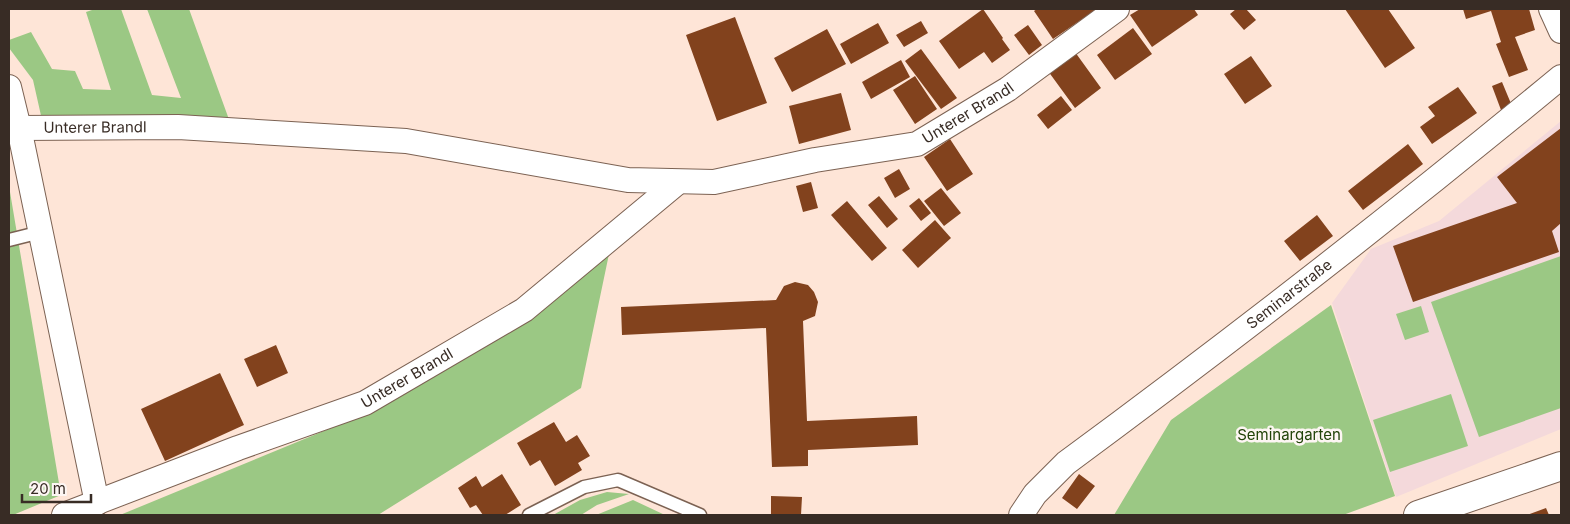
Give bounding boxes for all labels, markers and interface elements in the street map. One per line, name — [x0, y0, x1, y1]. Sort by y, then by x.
street label: Unterer Brandl — [919, 78, 1017, 148]
street label: Unterer Brandl — [43, 117, 147, 137]
street label: Seminarstraße — [1242, 255, 1336, 333]
street label: Unterer Brandl — [358, 344, 456, 412]
park label: Seminargarten — [1237, 425, 1341, 444]
scale bar — [22, 472, 91, 504]
text: 20 m — [30, 479, 66, 498]

